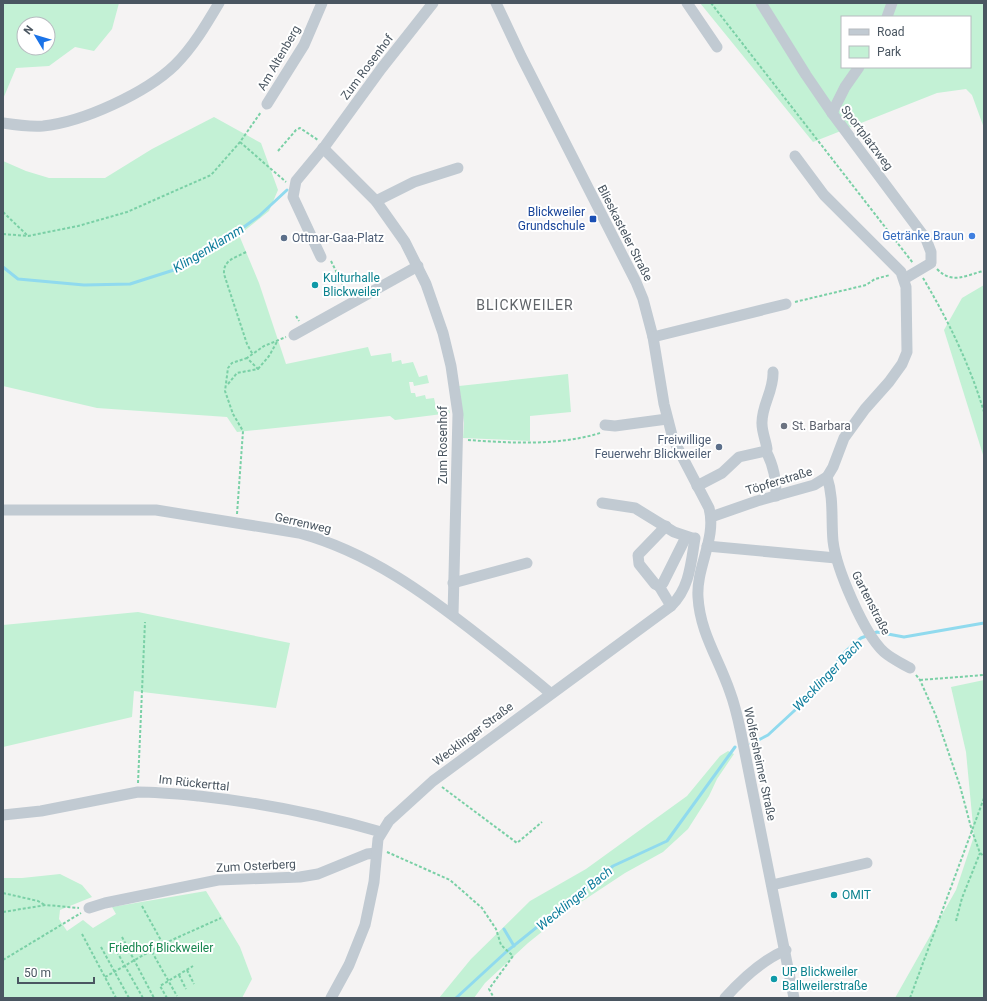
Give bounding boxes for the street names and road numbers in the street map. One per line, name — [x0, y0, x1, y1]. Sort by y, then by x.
street label: Am Altenberg — [255, 23, 303, 93]
street label: Zum Rosenhof — [338, 31, 397, 102]
street label: Sportplatzweg — [838, 103, 896, 173]
street label: Blieskasteler Straße — [595, 183, 655, 283]
street label: Zum Rosenhof — [436, 405, 450, 484]
street label: Töpferstraße — [744, 464, 814, 498]
street label: Gerrenweg — [273, 510, 333, 536]
street label: Gartenstraße — [849, 569, 893, 637]
street label: Wecklinger Straße — [430, 699, 516, 769]
street label: Wolfersheimer Straße — [741, 706, 779, 822]
street label: Im Rückerttal — [158, 772, 230, 794]
street label: Zum Osterberg — [216, 857, 296, 875]

